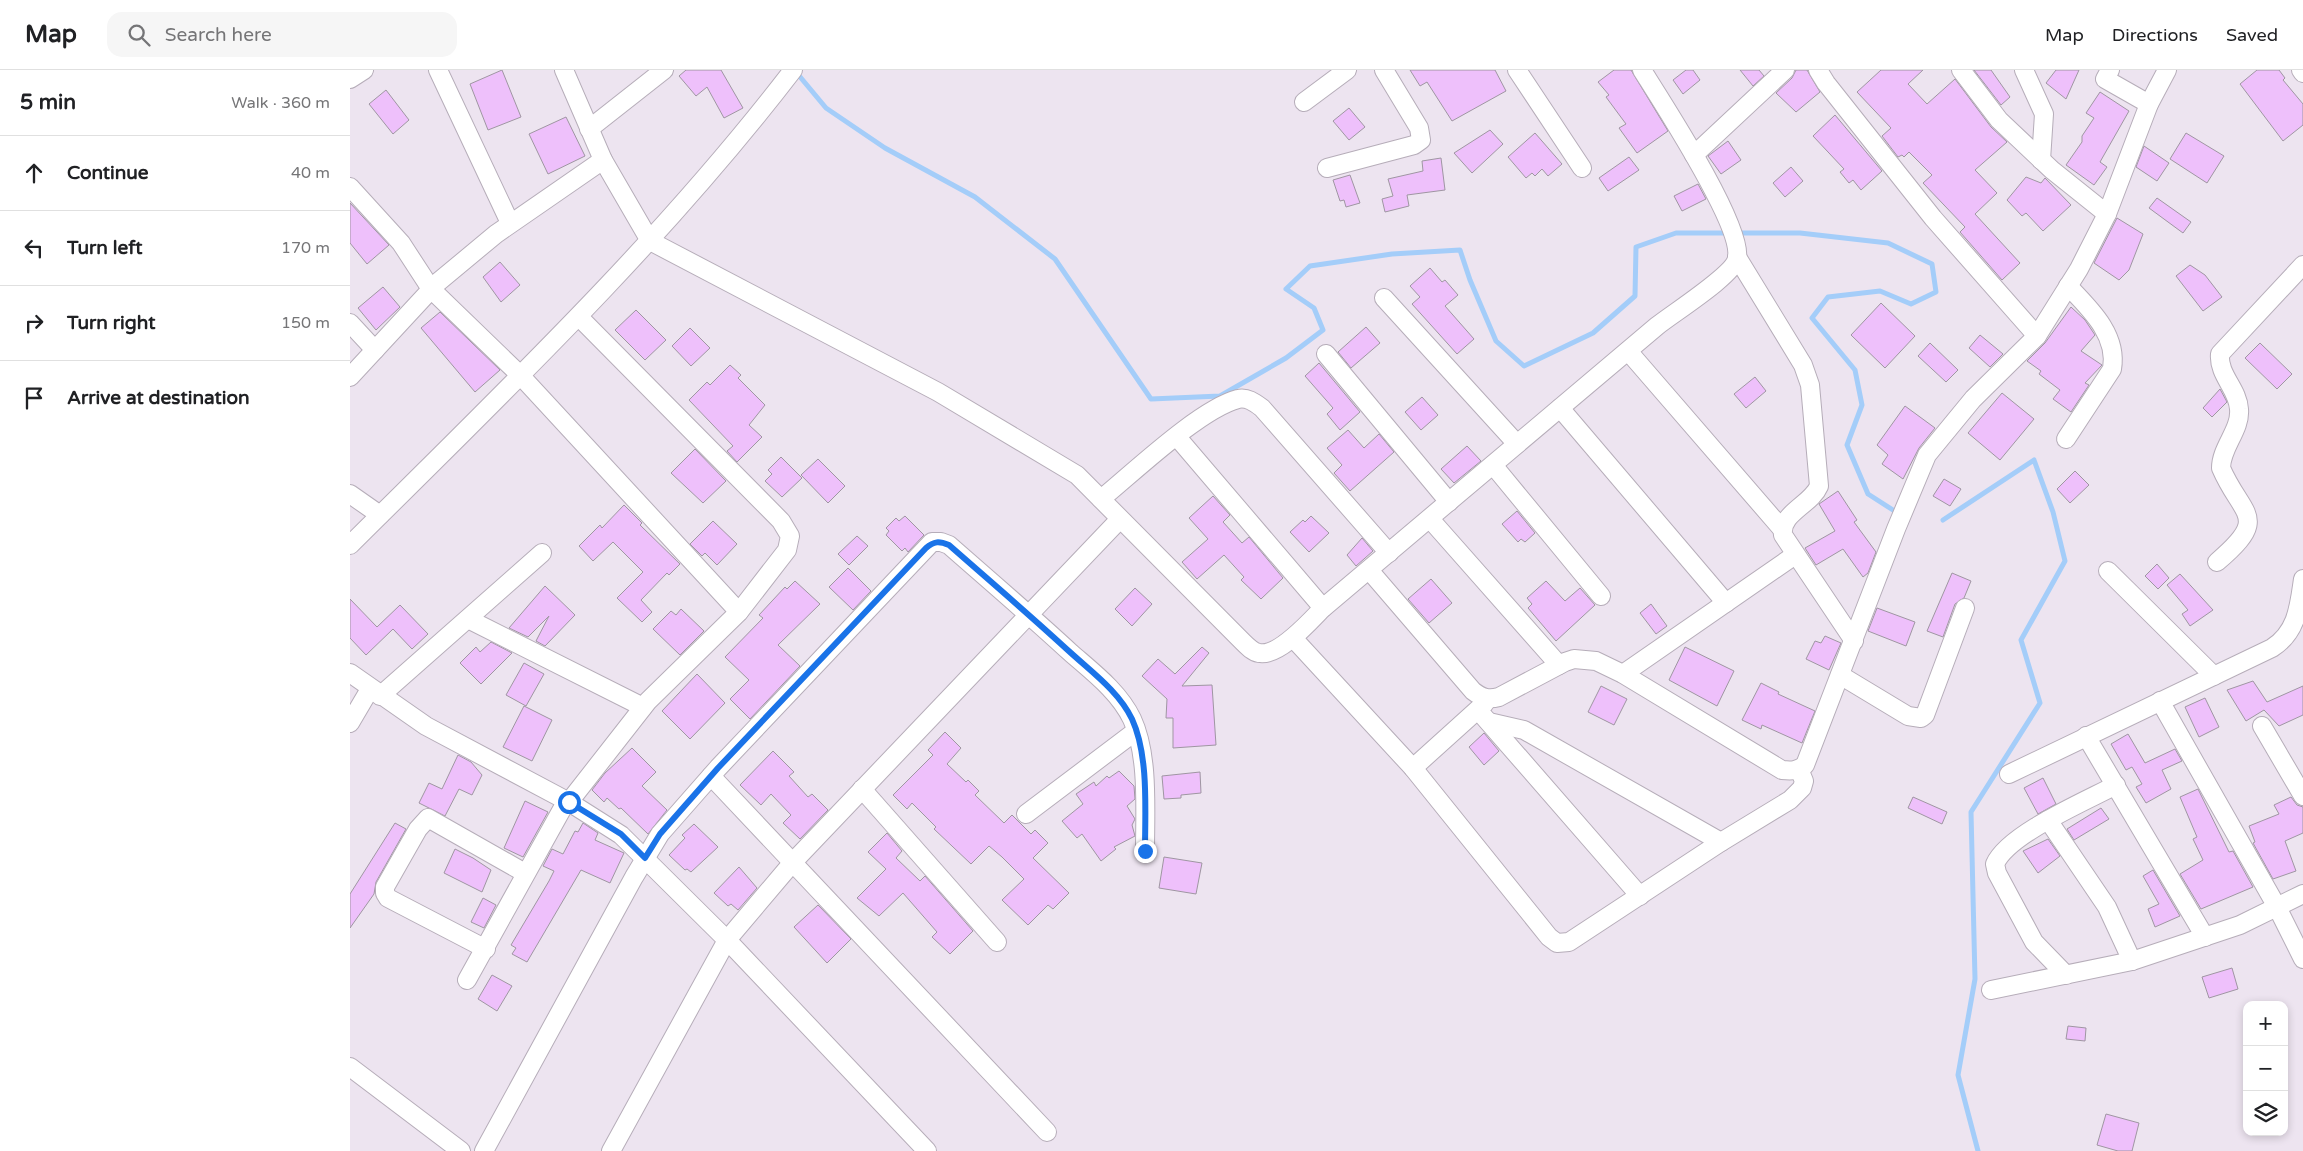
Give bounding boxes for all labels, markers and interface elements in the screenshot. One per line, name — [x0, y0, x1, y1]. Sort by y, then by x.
search box — [107, 12, 457, 57]
text: Map — [25, 20, 77, 49]
icon: search — [125, 21, 153, 49]
text: Search here — [165, 24, 272, 46]
text: Map — [2045, 24, 2084, 46]
text: Directions — [2112, 24, 2198, 46]
text: Saved — [2226, 24, 2278, 46]
text: 5 min — [20, 90, 76, 115]
text: Walk · 360 m — [231, 93, 330, 113]
icon: ahead — [20, 159, 48, 187]
text: Continue — [67, 162, 149, 184]
text: 40 m — [291, 163, 330, 183]
icon: left — [20, 234, 48, 262]
text: Turn left — [67, 237, 143, 259]
text: 170 m — [281, 238, 330, 258]
icon: right — [20, 309, 48, 337]
text: Turn right — [67, 312, 155, 334]
text: 150 m — [281, 313, 330, 333]
icon: arrive — [20, 384, 48, 412]
text: Arrive at destination — [67, 387, 250, 409]
route start — [558, 791, 581, 814]
route end — [1134, 840, 1157, 863]
map controls — [2243, 1001, 2288, 1136]
button: + — [2243, 1001, 2288, 1046]
button: − — [2243, 1046, 2288, 1091]
button: layers — [2243, 1091, 2288, 1136]

